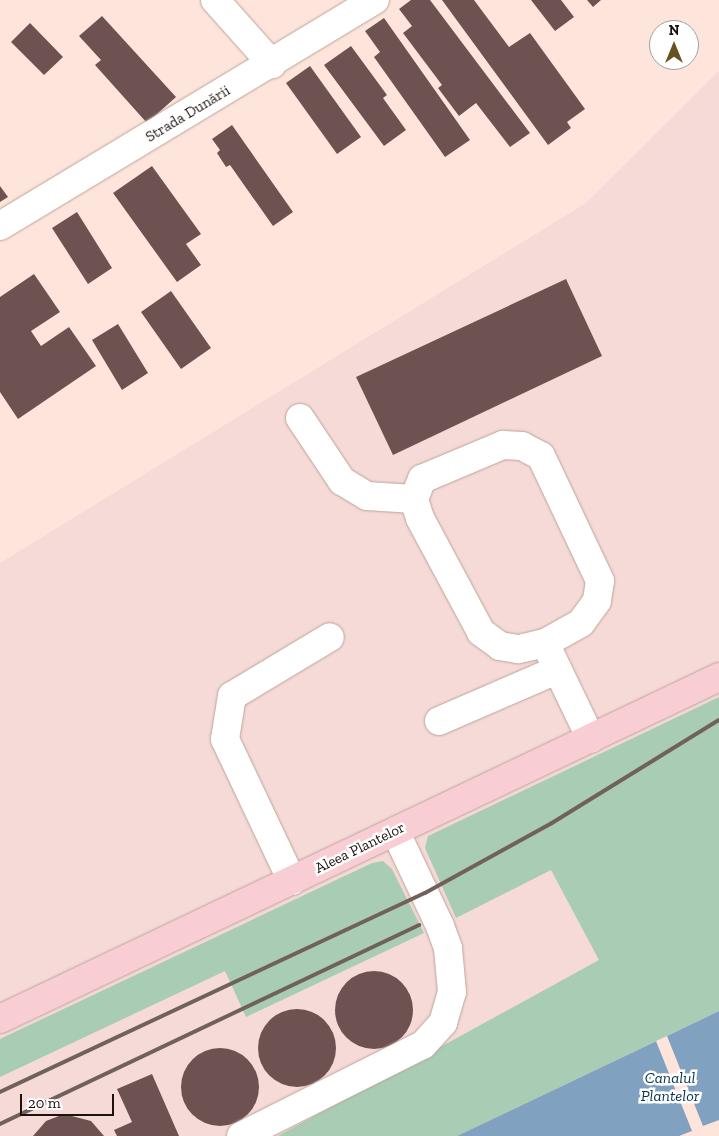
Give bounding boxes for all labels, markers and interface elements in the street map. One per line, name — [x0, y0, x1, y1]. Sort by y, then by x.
north arrow — [649, 20, 699, 70]
text: N — [669, 22, 679, 39]
street label: Strada Dunării — [142, 82, 234, 146]
street label: Aleea Plantelor — [312, 819, 408, 877]
water label: Canalul Plantelor — [641, 1068, 699, 1106]
scale bar — [22, 1084, 116, 1116]
text: 20 m — [28, 1094, 61, 1112]

